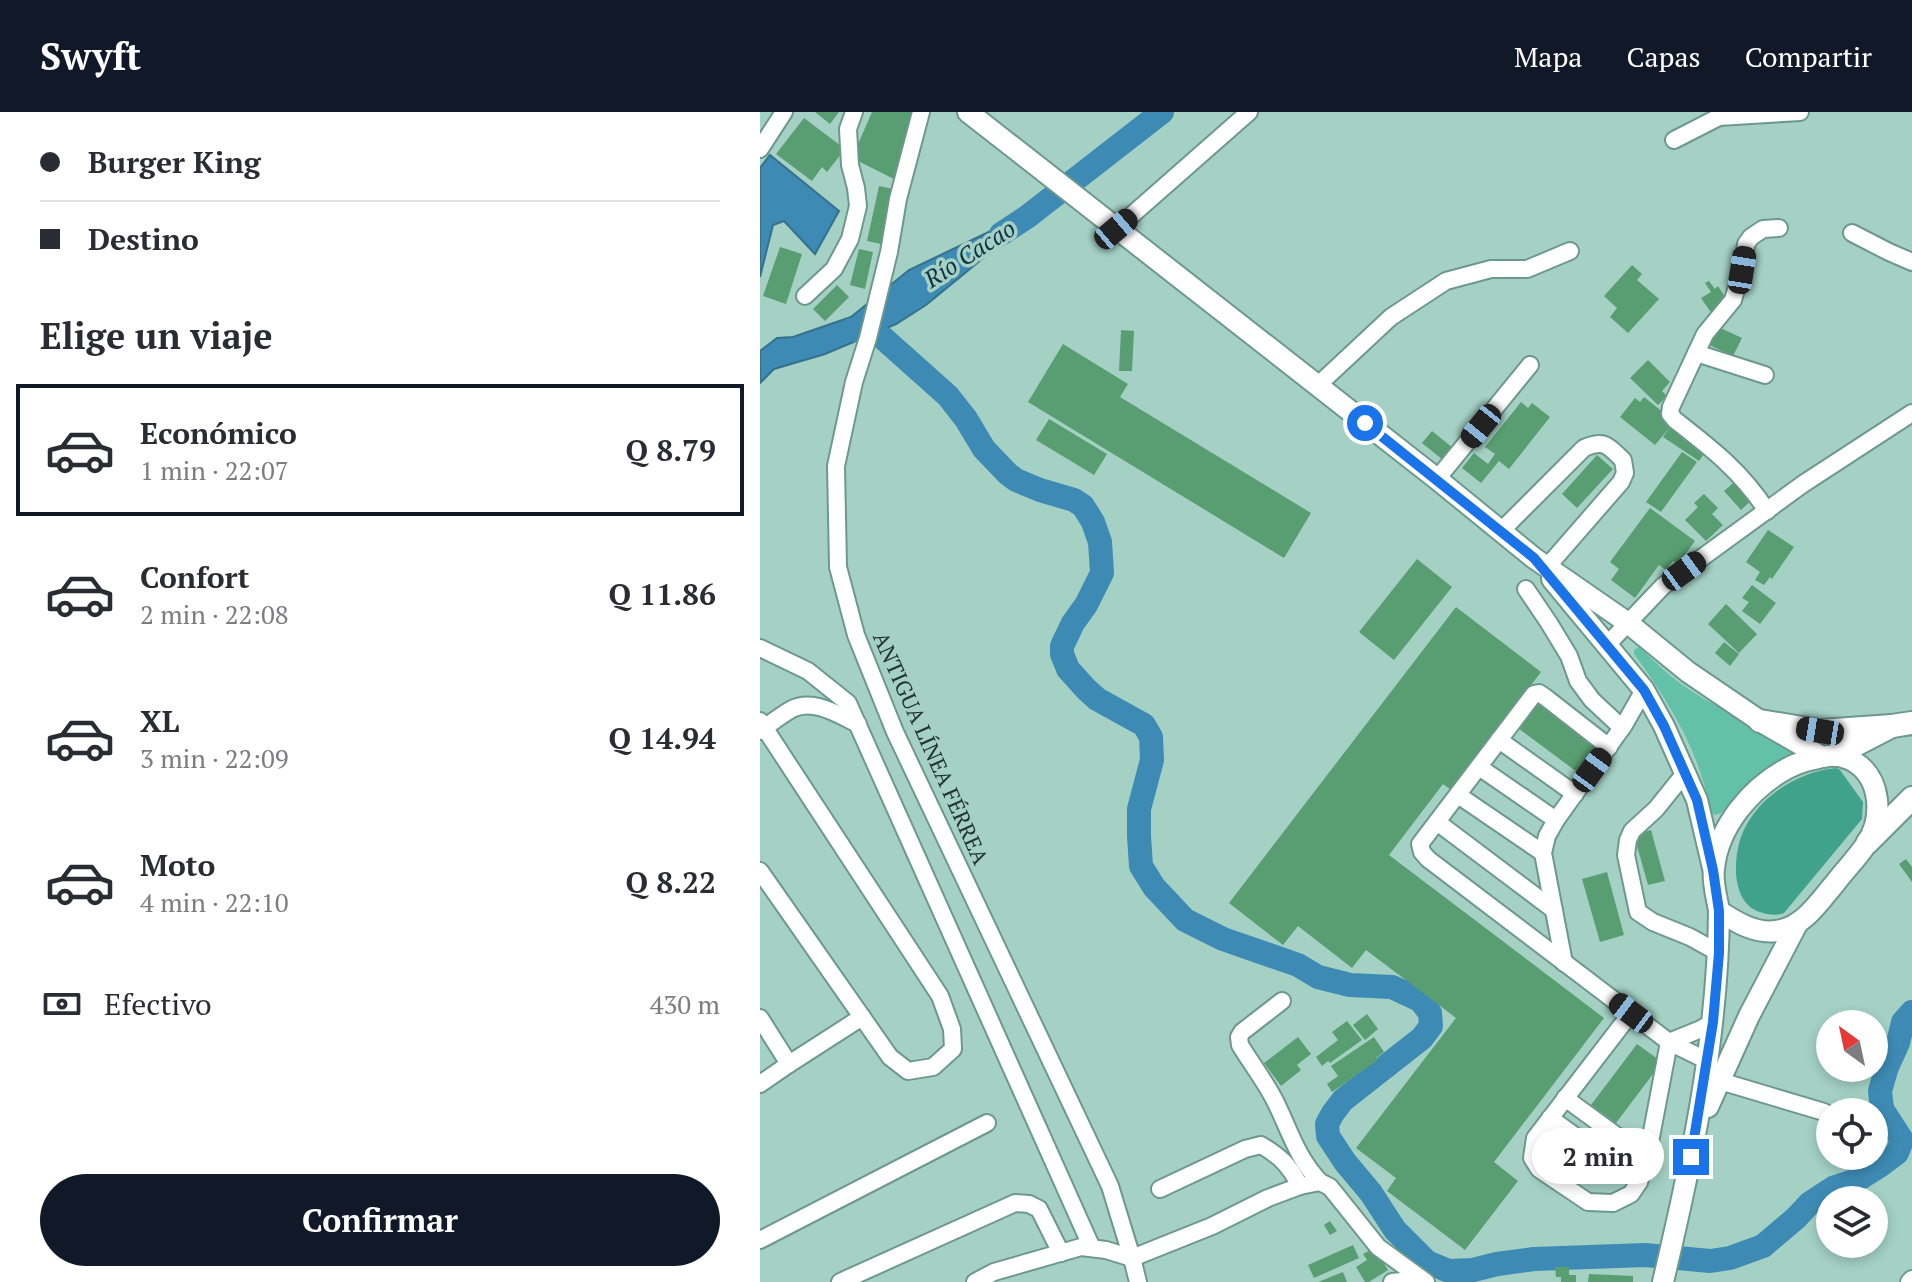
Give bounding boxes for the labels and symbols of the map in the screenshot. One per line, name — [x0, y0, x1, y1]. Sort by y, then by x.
car — [1090, 204, 1142, 254]
water label: Río Cacao — [917, 212, 1021, 295]
car — [1726, 244, 1758, 296]
car — [1457, 400, 1505, 452]
route start — [1347, 405, 1383, 441]
car — [1658, 547, 1710, 595]
street label: ANTIGUA LÍNEA FÉRREA — [867, 627, 996, 870]
car — [1794, 715, 1846, 747]
car — [1568, 744, 1616, 796]
car — [1605, 989, 1657, 1037]
north arrow — [1816, 1010, 1888, 1082]
callout: 2 min — [1531, 1129, 1663, 1185]
route end — [1673, 1139, 1709, 1175]

